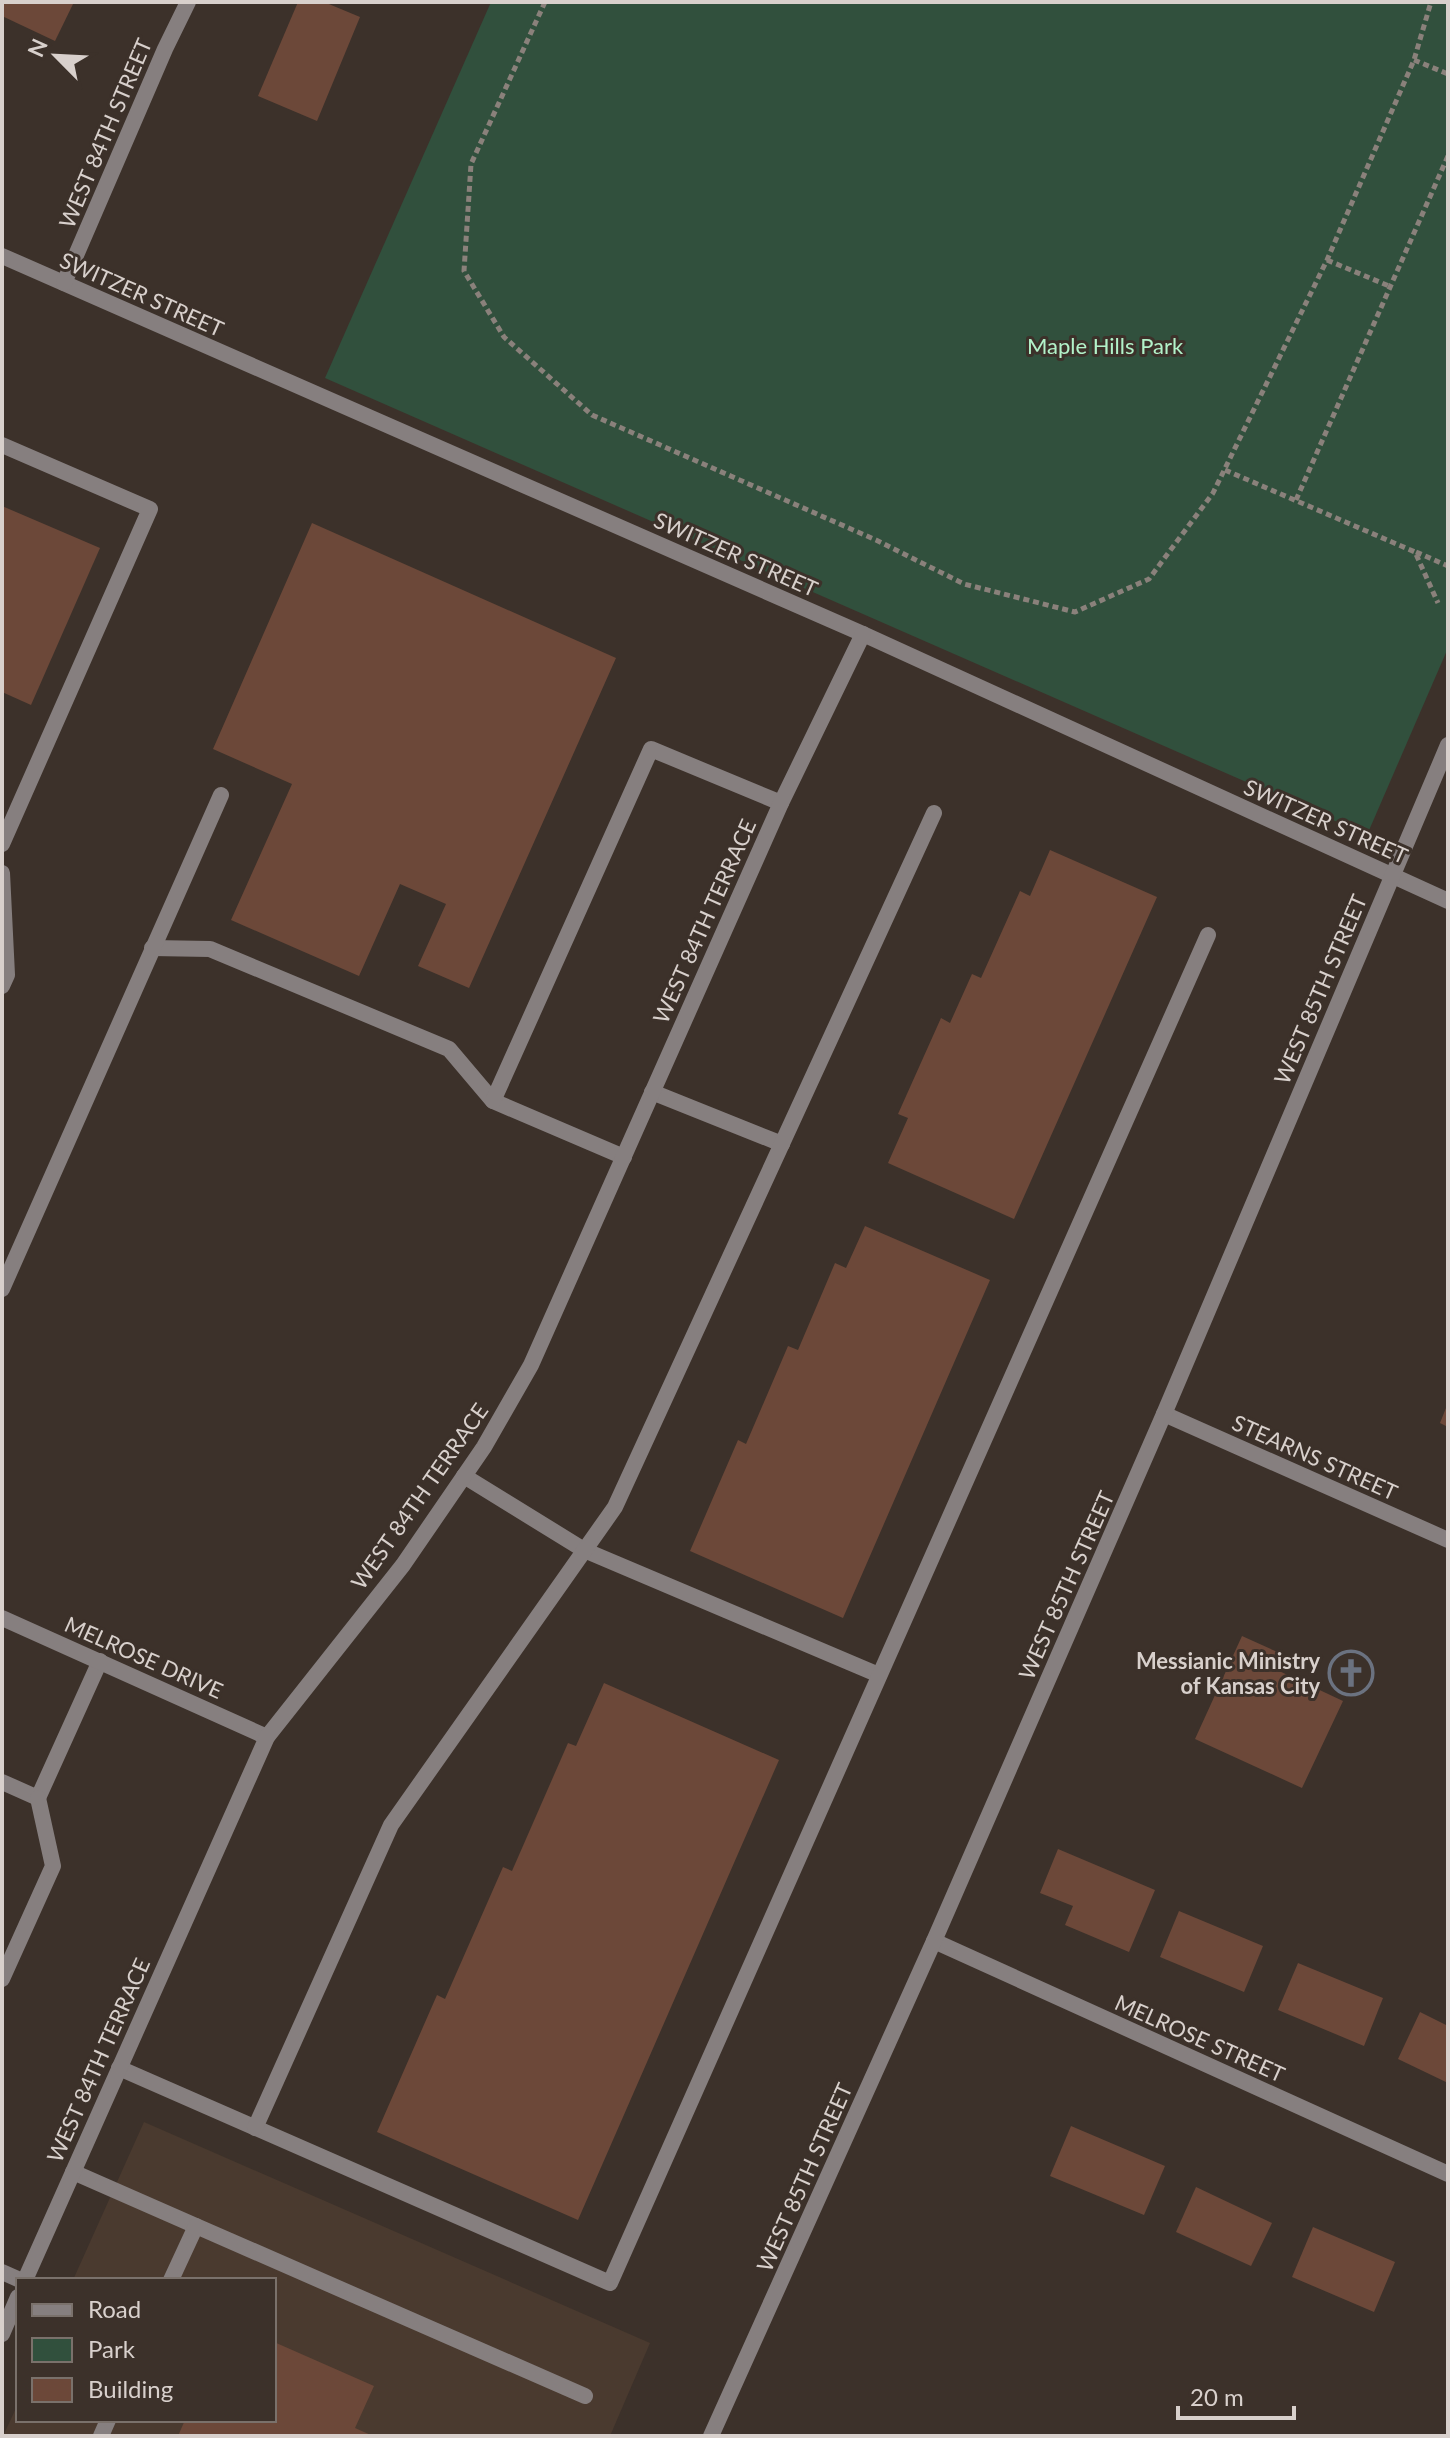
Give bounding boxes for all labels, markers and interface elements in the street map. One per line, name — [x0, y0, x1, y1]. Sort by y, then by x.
north arrow — [16, 16, 96, 96]
text: N — [21, 34, 53, 61]
street label: WEST 84TH STREET — [53, 34, 157, 232]
street label: SWITZER STREET — [56, 246, 228, 342]
park label: Maple Hills Park — [1027, 332, 1184, 359]
street label: SWITZER STREET — [650, 506, 822, 602]
street label: SWITZER STREET — [1240, 773, 1412, 869]
street label: WEST 84TH TERRACE — [647, 815, 761, 1027]
street label: WEST 85TH STREET — [1268, 890, 1372, 1088]
street label: WEST 84TH TERRACE — [345, 1398, 493, 1594]
street label: STEARNS STREET — [1228, 1409, 1402, 1505]
street label: WEST 85TH STREET — [1012, 1487, 1120, 1683]
street label: MELROSE DRIVE — [61, 1610, 227, 1704]
place label: Messianic Ministry of Kansas City — [1136, 1647, 1320, 1699]
church icon: Messianic Ministry of Kansas City — [1327, 1649, 1375, 1697]
street label: WEST 84TH TERRACE — [41, 1954, 155, 2166]
street label: MELROSE STREET — [1111, 1988, 1289, 2088]
street label: WEST 85TH STREET — [750, 2079, 858, 2275]
legend — [16, 2278, 276, 2422]
text: Road — [88, 2294, 141, 2323]
text: Park — [88, 2334, 136, 2363]
scale bar — [1178, 2370, 1294, 2420]
text: Building — [88, 2374, 173, 2403]
text: 20 m — [1190, 2382, 1244, 2411]

